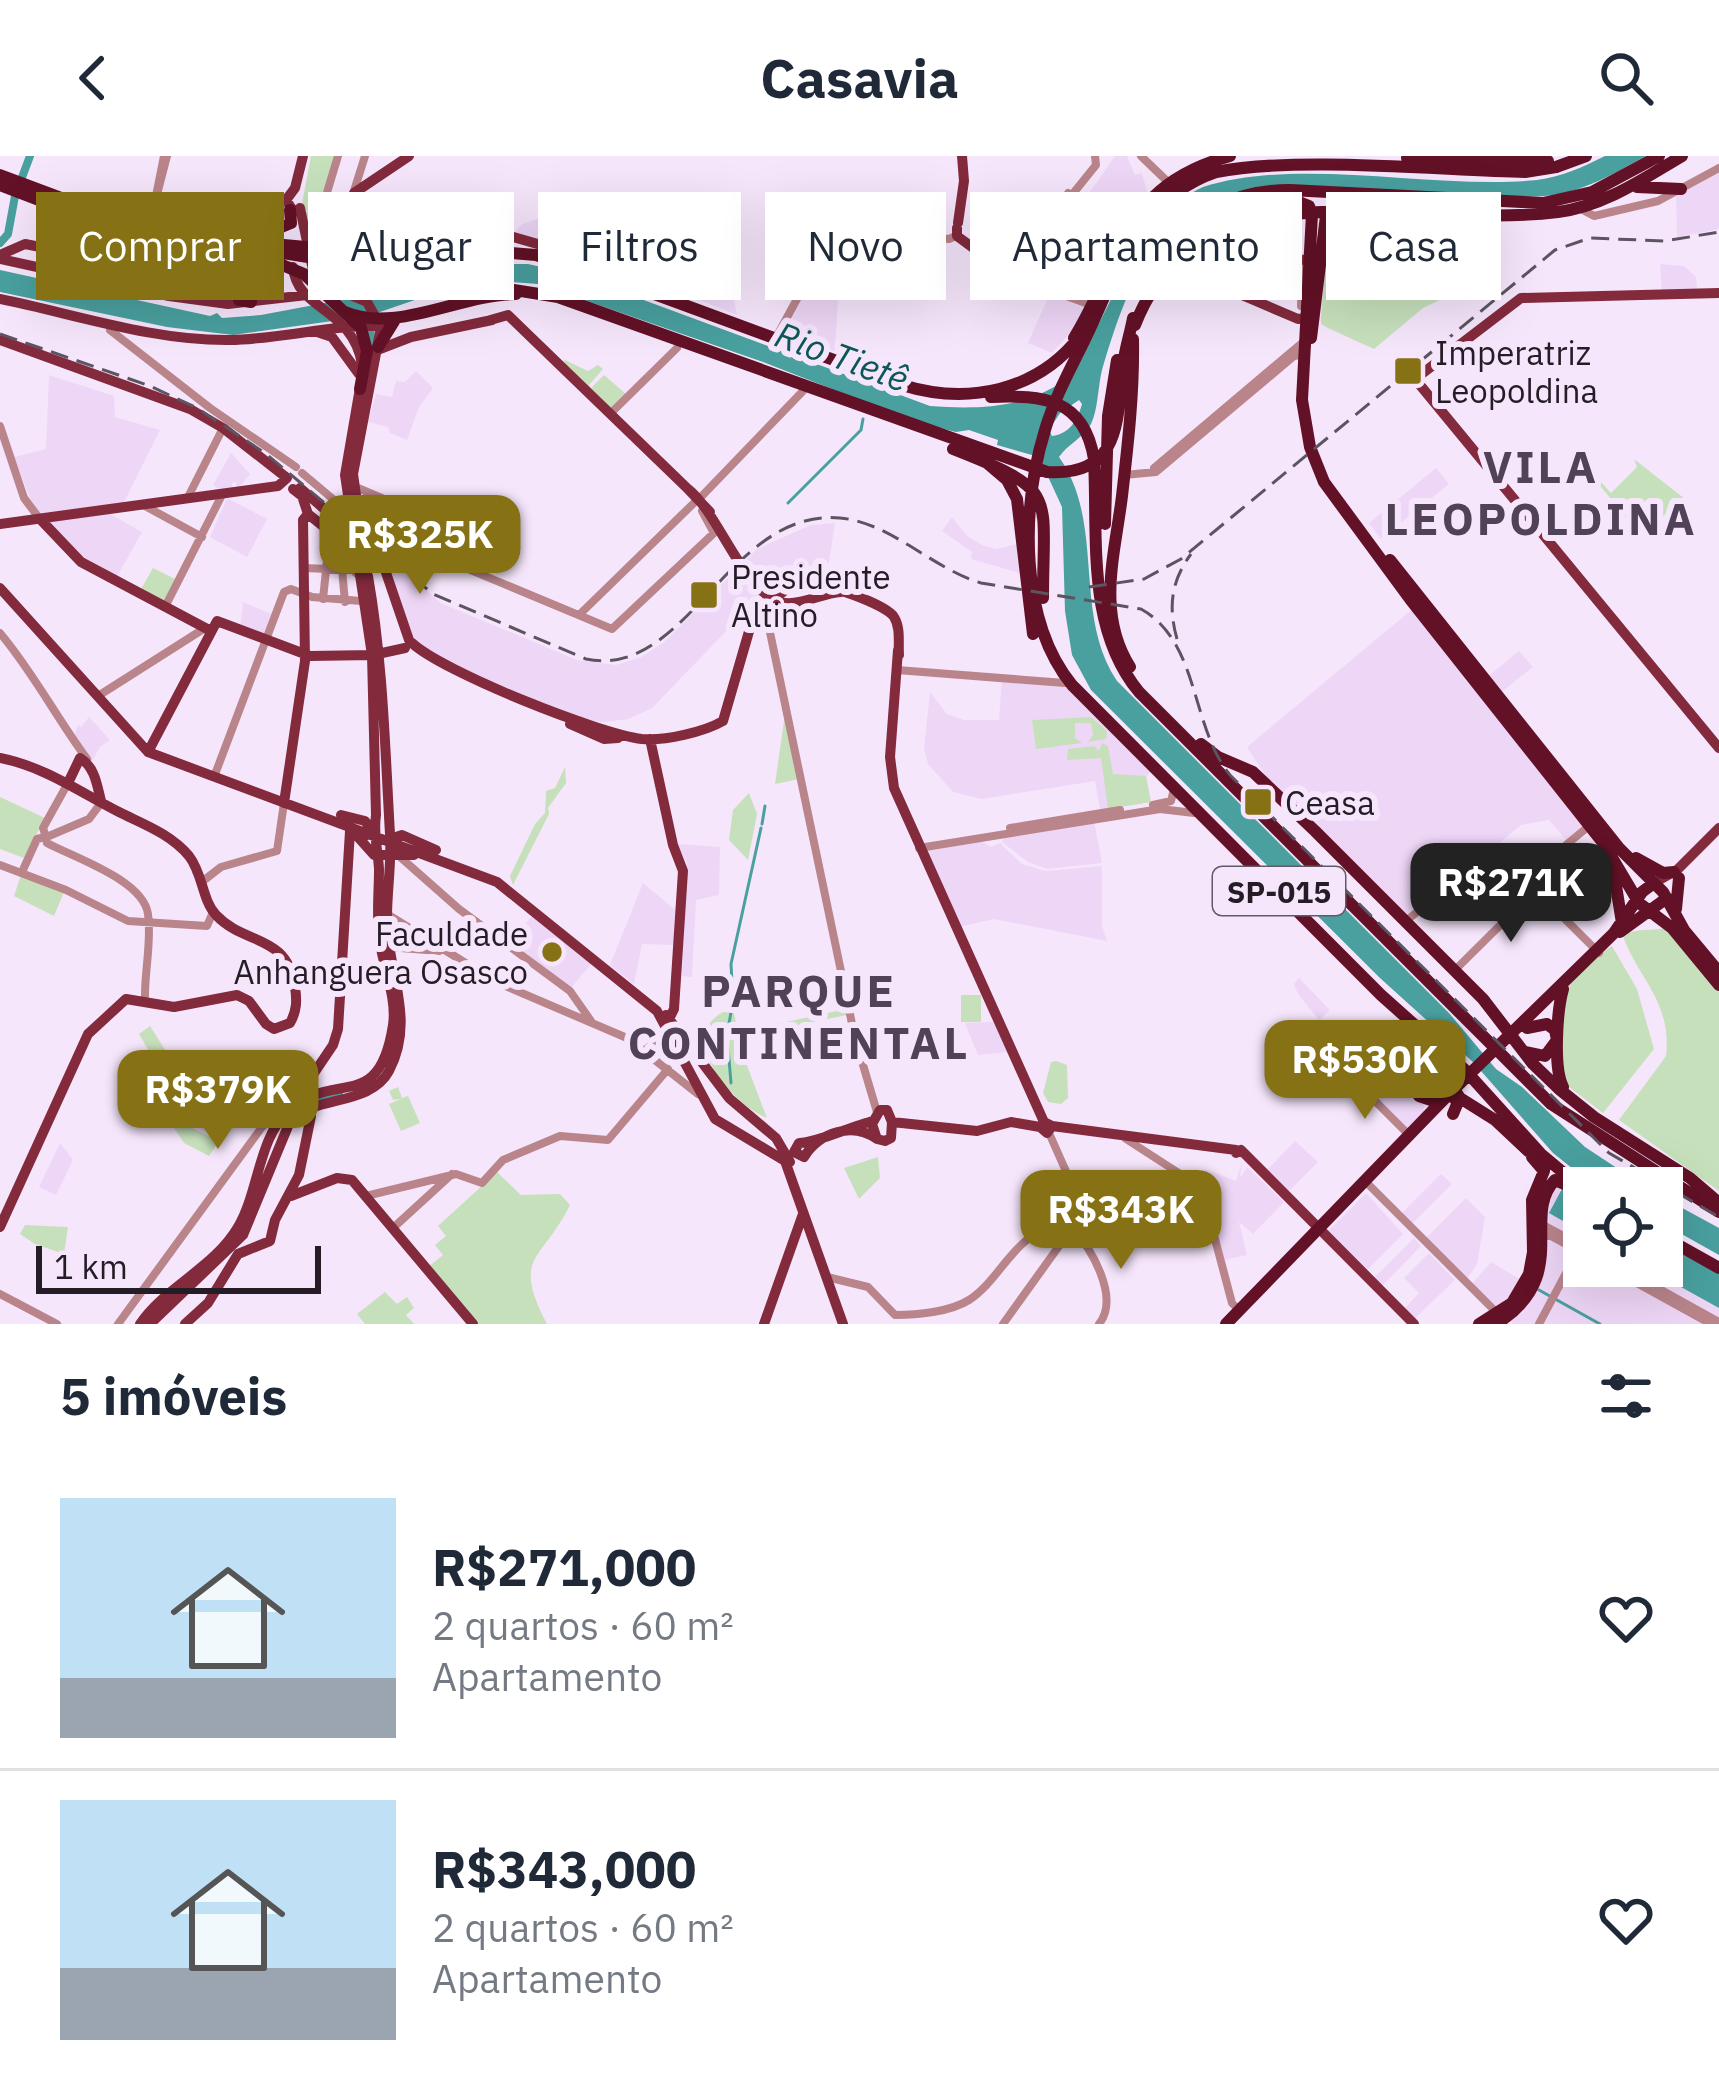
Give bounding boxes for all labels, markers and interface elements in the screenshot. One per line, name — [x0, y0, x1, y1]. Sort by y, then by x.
text: Casavia — [760, 43, 959, 113]
icon: back — [60, 45, 126, 111]
icon: search — [1593, 45, 1659, 111]
chip: Comprar — [36, 192, 284, 300]
chip: Alugar — [308, 192, 514, 300]
chip: Filtros — [538, 192, 741, 300]
chip: Novo — [765, 192, 946, 300]
chip: Apartamento — [970, 192, 1302, 300]
chip: Casa — [1326, 192, 1501, 300]
water label: Rio Tietê — [769, 310, 915, 402]
place label: Imperatriz Leopoldina — [1435, 331, 1598, 412]
marker: Imperatriz Leopoldina — [1392, 355, 1424, 387]
district label: VILA LEOPOLDINA — [1384, 437, 1698, 547]
pin: R$325K — [322, 495, 518, 597]
text: R$325K — [346, 508, 494, 559]
place label: Presidente Altino — [731, 555, 891, 636]
marker: Presidente Altino — [688, 579, 720, 611]
place label: Ceasa — [1285, 781, 1375, 824]
marker: Ceasa — [1242, 786, 1274, 818]
pin: R$271K — [1413, 843, 1609, 945]
text: R$271K — [1437, 856, 1585, 907]
road number: SP-015 — [1213, 867, 1345, 915]
place label: Faculdade Anhanguera Osasco — [233, 912, 528, 993]
marker: Faculdade Anhanguera Osasco — [539, 939, 565, 965]
district label: PARQUE CONTINENTAL — [628, 961, 970, 1071]
pin: R$530K — [1267, 1020, 1463, 1122]
text: R$530K — [1291, 1033, 1439, 1084]
pin: R$379K — [120, 1050, 316, 1152]
text: R$379K — [144, 1063, 292, 1114]
map controls — [1563, 1167, 1683, 1287]
button: locate — [1563, 1167, 1683, 1287]
pin: R$343K — [1023, 1170, 1219, 1272]
text: R$343K — [1047, 1183, 1195, 1234]
scale bar — [36, 1240, 321, 1293]
text: 1 km — [54, 1245, 128, 1288]
text: 5 imóveis — [60, 1363, 287, 1429]
icon: filters — [1593, 1363, 1659, 1429]
text: R$271,000 — [432, 1534, 696, 1600]
icon: home — [156, 1546, 300, 1690]
icon: heart — [1593, 1585, 1659, 1651]
text: 2 quartos · 60 m² — [432, 1600, 734, 1651]
text: Apartamento — [432, 1651, 662, 1702]
text: R$343,000 — [432, 1836, 696, 1902]
icon: home — [156, 1848, 300, 1992]
icon: heart — [1593, 1887, 1659, 1953]
text: 2 quartos · 60 m² — [432, 1902, 734, 1953]
text: Apartamento — [432, 1953, 662, 2004]

